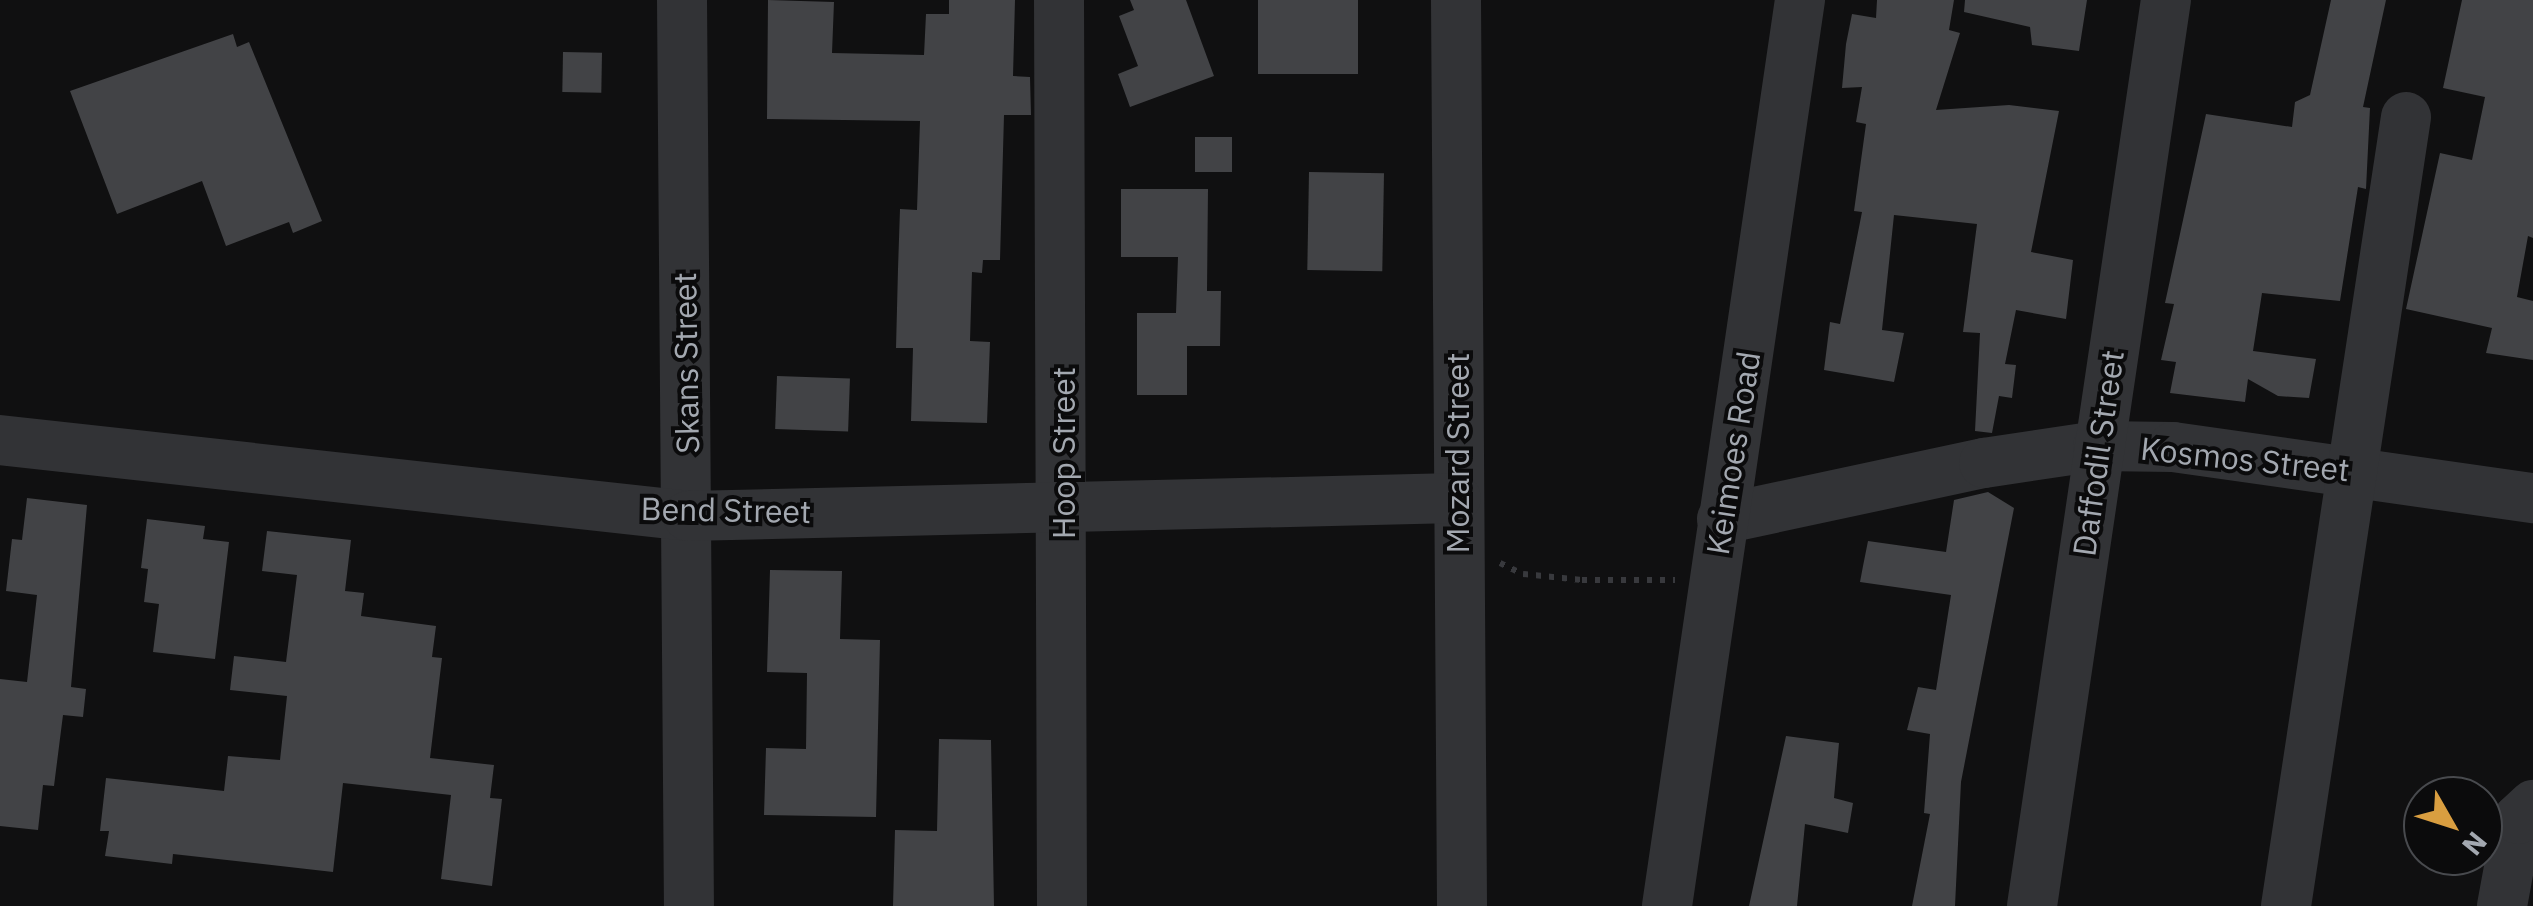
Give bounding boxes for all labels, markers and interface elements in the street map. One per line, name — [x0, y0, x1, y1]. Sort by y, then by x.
street label: Skans Street — [665, 272, 707, 454]
street label: Daffodil Street — [2065, 347, 2131, 559]
street label: Keimoes Road — [1698, 349, 1768, 557]
street label: Mozard Street — [1438, 352, 1476, 554]
street label: Hoop Street — [1044, 367, 1082, 539]
street label: Kosmos Street — [2139, 429, 2351, 489]
street label: Bend Street — [640, 489, 812, 531]
north arrow — [2403, 776, 2503, 876]
text: N — [2454, 824, 2496, 863]

